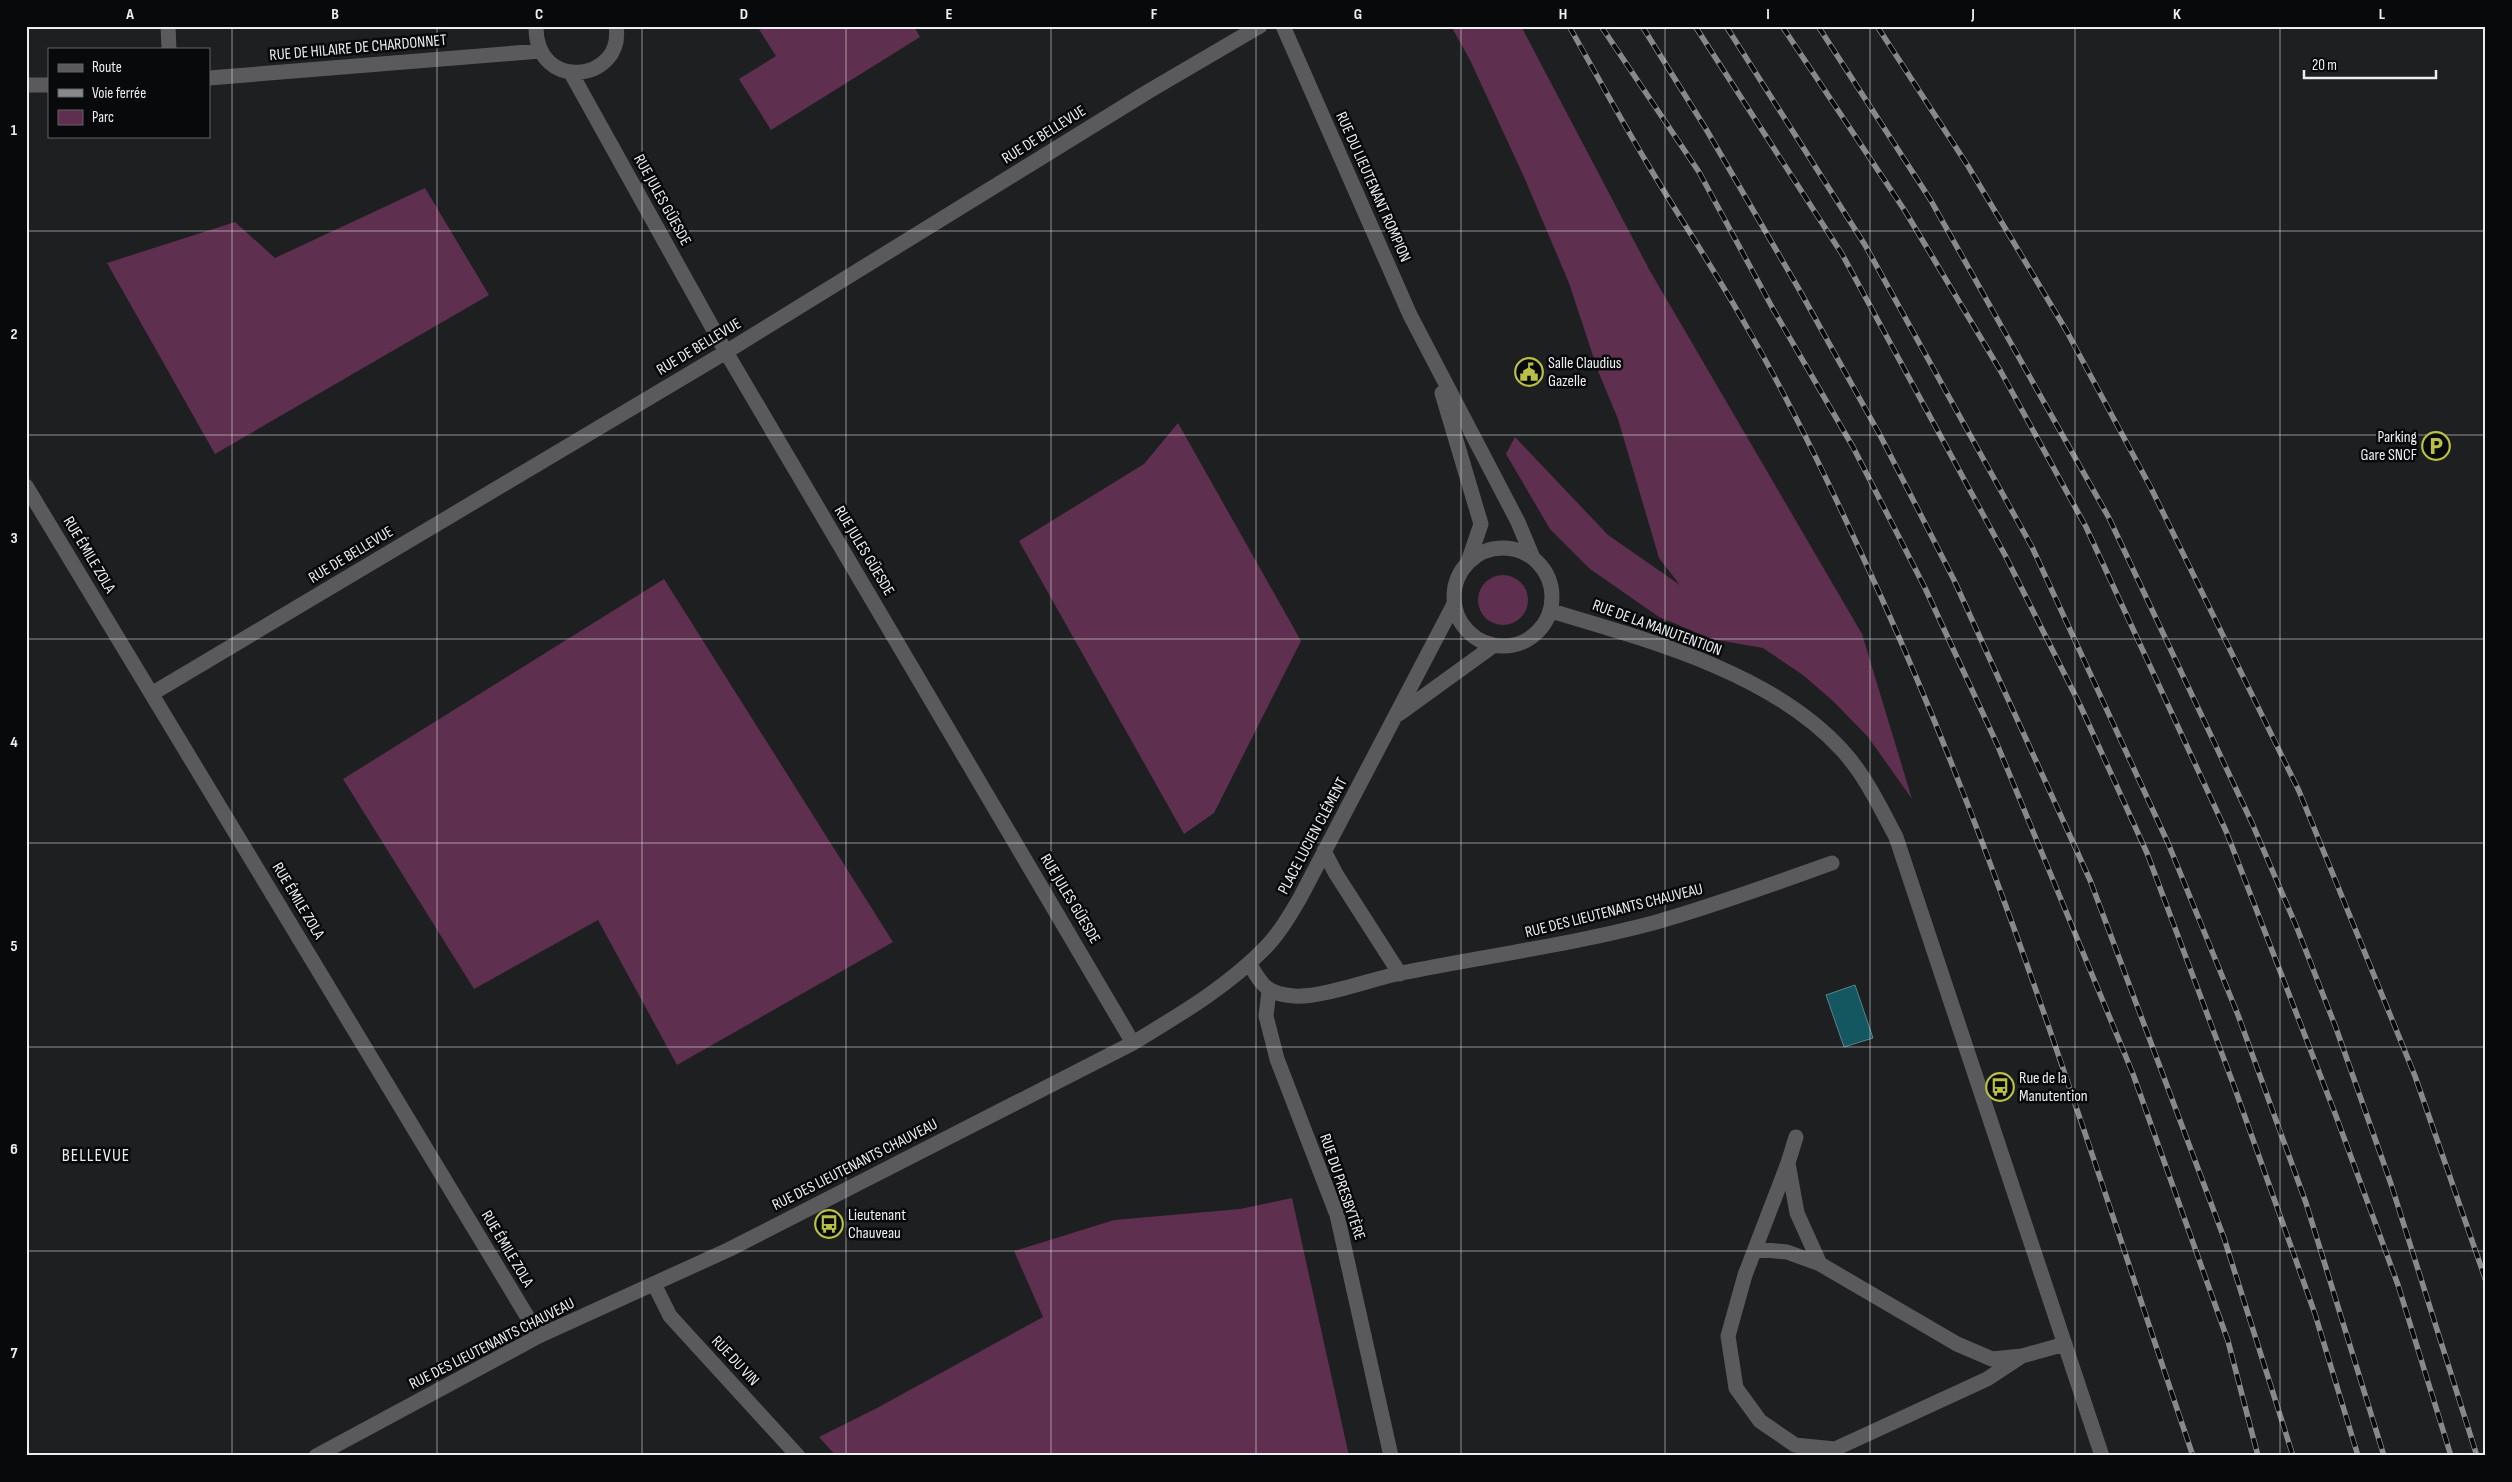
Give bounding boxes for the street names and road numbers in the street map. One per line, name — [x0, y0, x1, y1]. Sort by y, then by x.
street label: RUE DE HILAIRE DE CHARDONNET — [269, 31, 448, 65]
street label: RUE DE BELLEVUE — [999, 102, 1089, 168]
street label: RUE DU LIEUTENANT ROMPION — [1331, 109, 1415, 265]
street label: RUE JULES GÜESDE — [629, 151, 695, 249]
street label: RUE DE BELLEVUE — [653, 314, 745, 380]
street label: RUE JULES GÜESDE — [830, 503, 898, 599]
street label: RUE ÉMILE ZOLA — [59, 513, 119, 597]
street label: RUE DE BELLEVUE — [305, 522, 397, 588]
street label: RUE DE LA MANUTENTION — [1590, 596, 1724, 660]
street label: PLACE LUCIEN CLÉMENT — [1274, 774, 1352, 898]
street label: RUE JULES GÜESDE — [1036, 851, 1104, 947]
street label: RUE ÉMILE ZOLA — [268, 859, 328, 943]
street label: RUE DES LIEUTENANTS CHAUVEAU — [1523, 880, 1705, 942]
street label: RUE DES LIEUTENANTS CHAUVEAU — [769, 1115, 941, 1215]
street label: RUE DU PRESBYTÈRE — [1315, 1131, 1369, 1243]
street label: RUE ÉMILE ZOLA — [477, 1207, 537, 1291]
street label: RUE DES LIEUTENANTS CHAUVEAU — [406, 1294, 578, 1394]
street label: RUE DU VIN — [707, 1332, 763, 1390]

